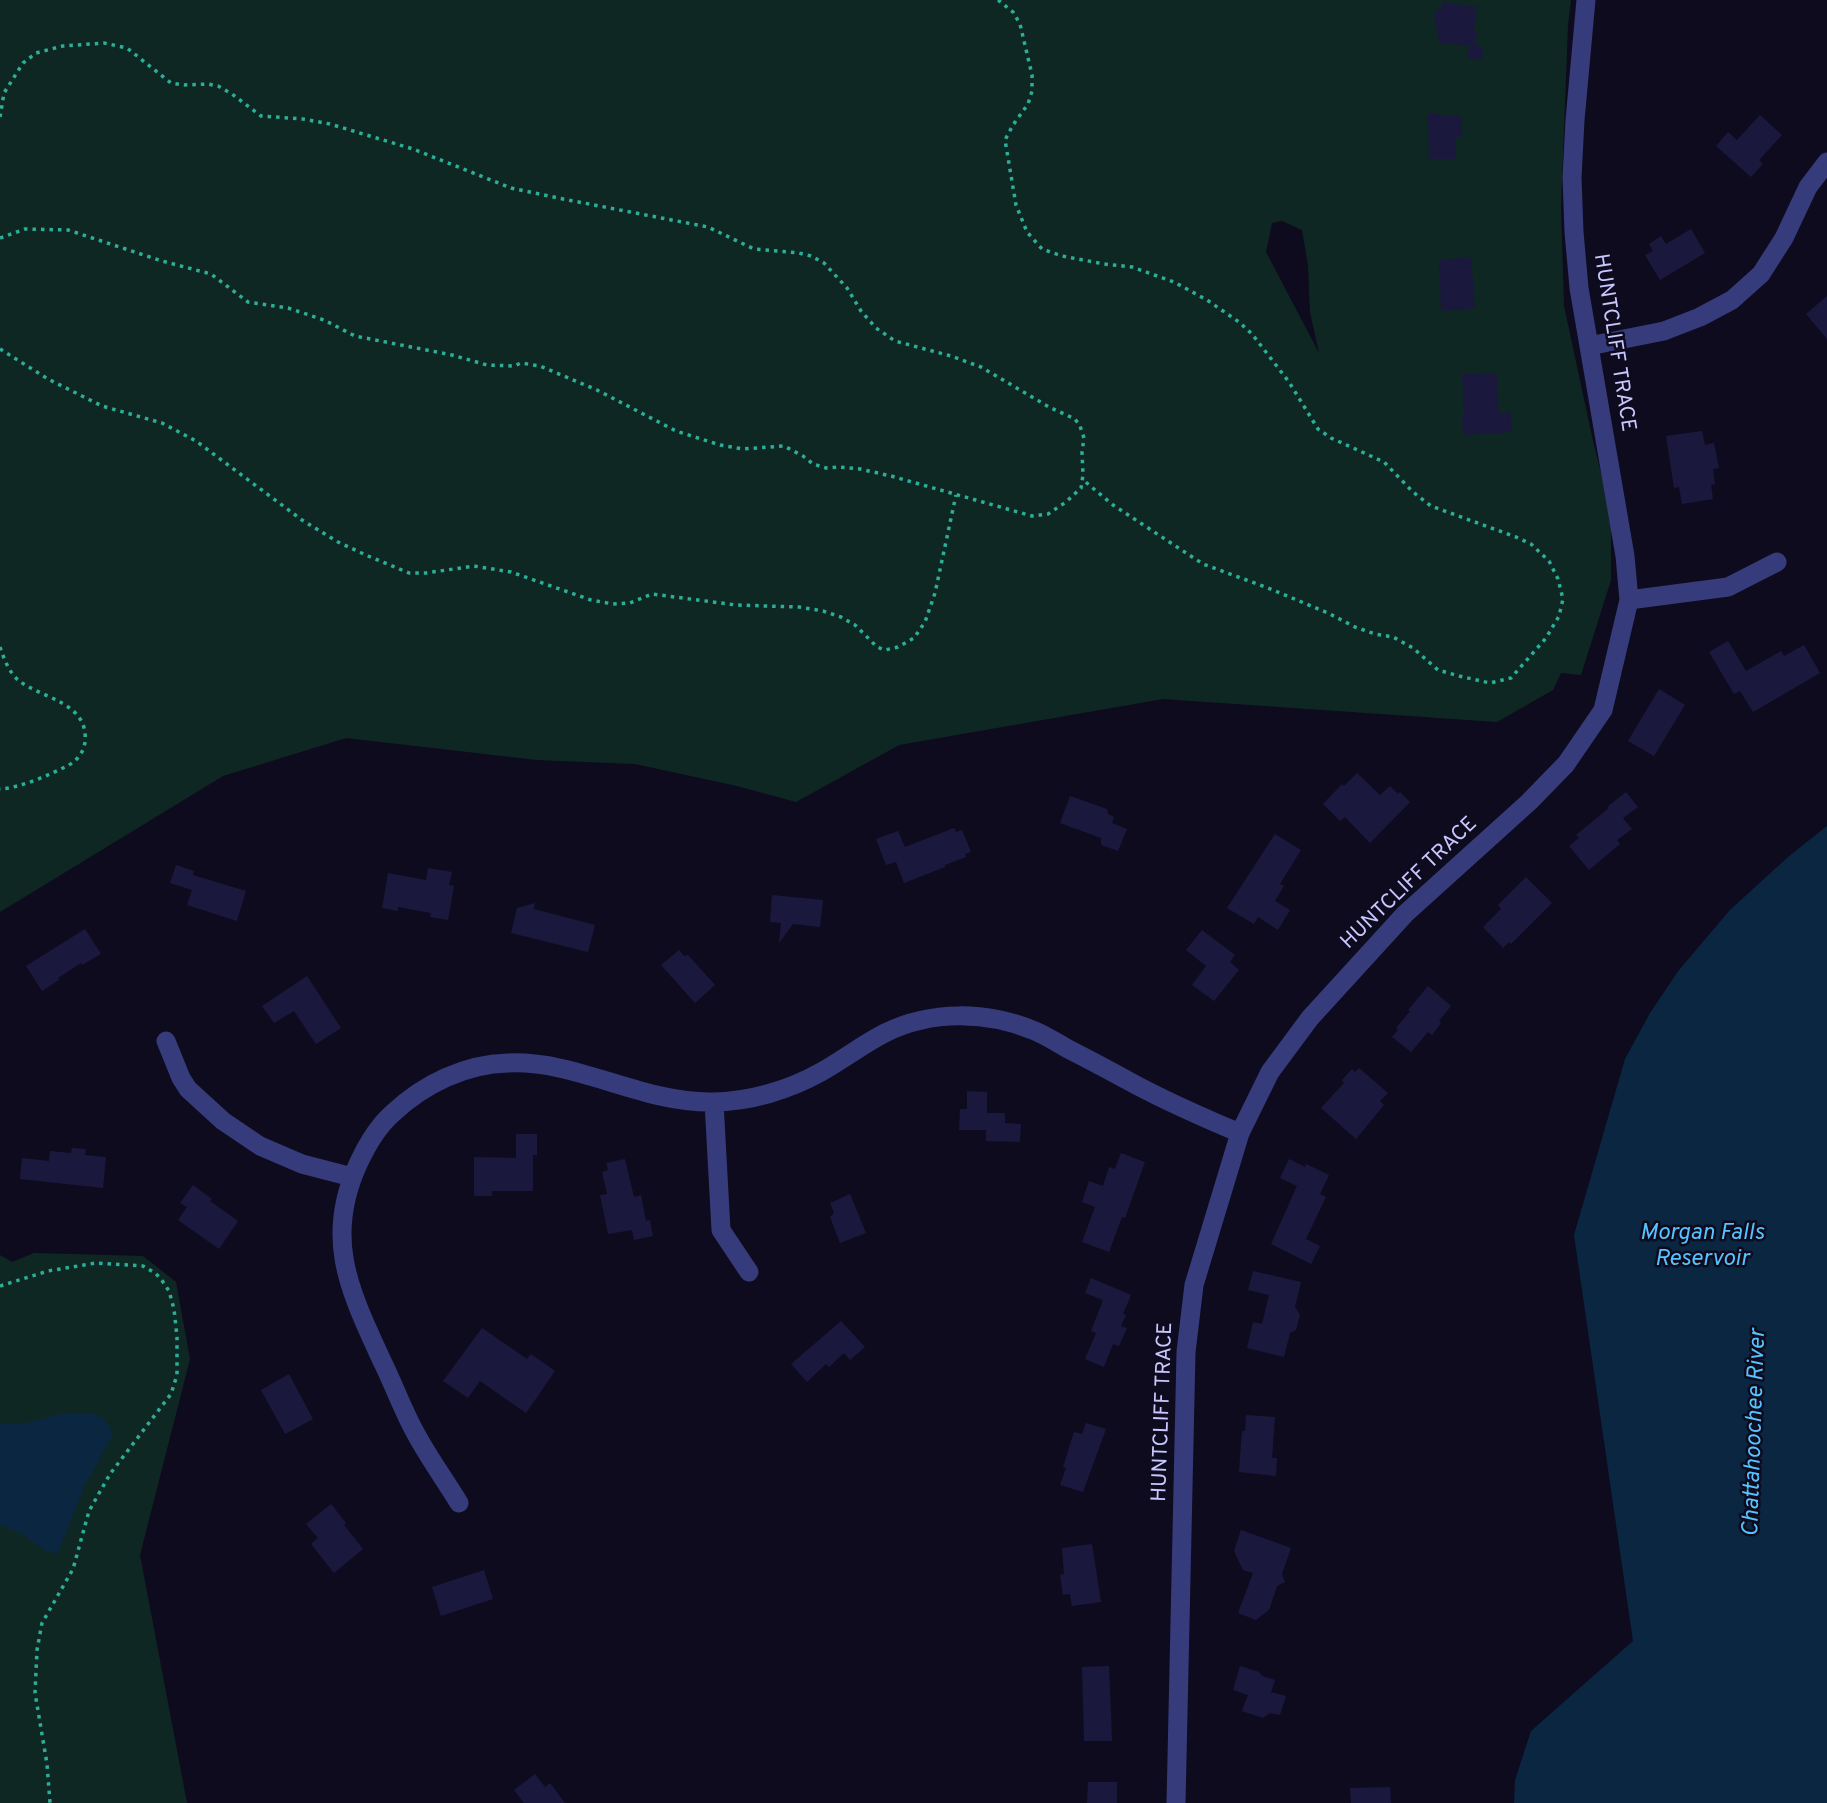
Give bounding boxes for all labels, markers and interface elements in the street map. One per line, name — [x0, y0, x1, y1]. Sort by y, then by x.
street label: HUNTCLIFF TRACE — [1586, 252, 1640, 434]
street label: HUNTCLIFF TRACE — [1337, 812, 1483, 956]
water label: Morgan Falls Reservoir — [1640, 1220, 1764, 1274]
street label: HUNTCLIFF TRACE — [1148, 1322, 1180, 1502]
water label: Chattahoochee River — [1739, 1329, 1773, 1537]

